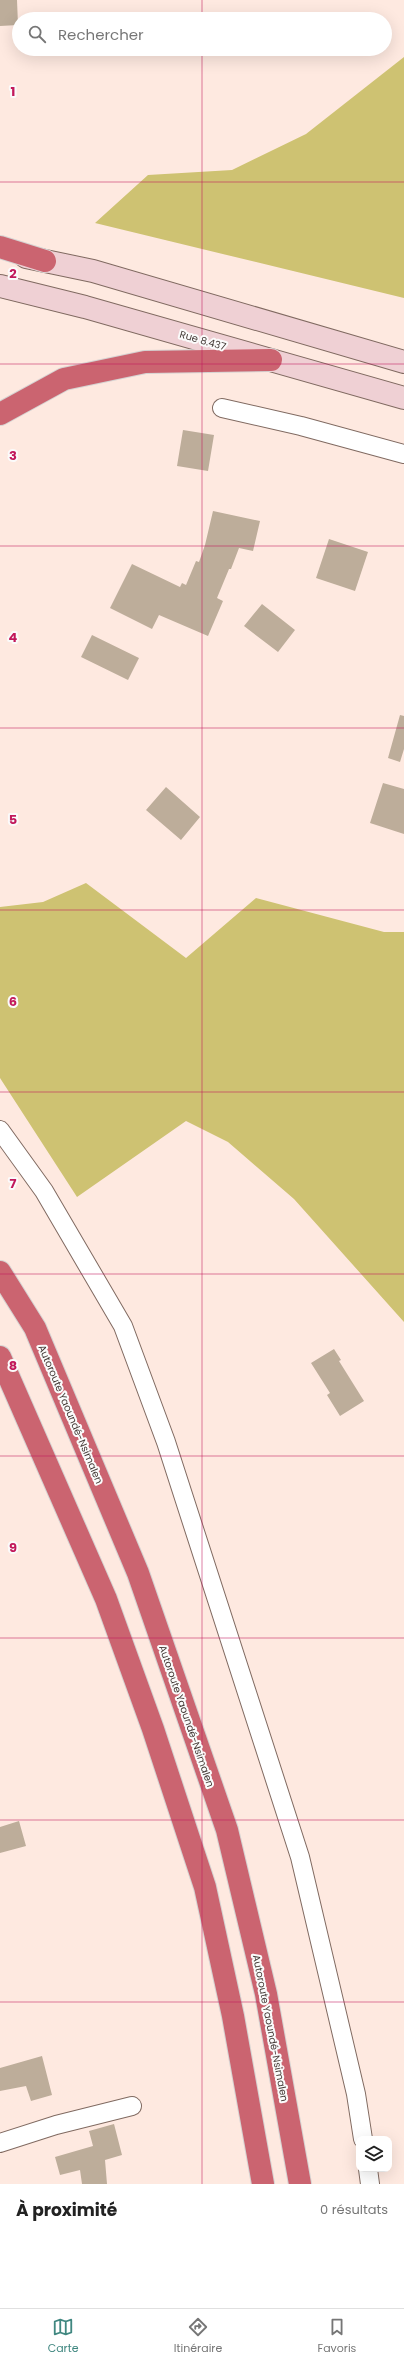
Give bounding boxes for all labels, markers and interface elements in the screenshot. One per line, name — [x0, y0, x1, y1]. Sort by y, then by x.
search box — [12, 12, 392, 56]
icon: search — [26, 23, 48, 45]
text: Rechercher — [58, 24, 144, 45]
text: 1 — [11, 82, 15, 101]
text: 2 — [9, 264, 17, 283]
street label: Rue 8.437 — [178, 327, 228, 354]
text: 3 — [9, 446, 17, 465]
text: 4 — [9, 628, 18, 647]
text: 5 — [9, 810, 17, 829]
text: 6 — [9, 992, 17, 1011]
text: 7 — [10, 1174, 17, 1193]
street label: Autoroute Yaoundé-Nsimalen — [34, 1343, 107, 1486]
text: 8 — [9, 1356, 17, 1375]
text: 9 — [9, 1538, 17, 1557]
street label: Autoroute Yaoundé-Nsimalen — [155, 1643, 218, 1789]
street label: Autoroute Yaoundé-Nsimalen — [249, 1953, 292, 2103]
map controls — [356, 2136, 392, 2172]
button: layers — [356, 2136, 392, 2172]
text: À proximité — [16, 2198, 117, 2222]
text: 0 résultats — [320, 2200, 388, 2219]
tab: Carte — [48, 2316, 79, 2357]
tab: Itinéraire — [174, 2316, 222, 2357]
tab: Favoris — [318, 2316, 356, 2357]

